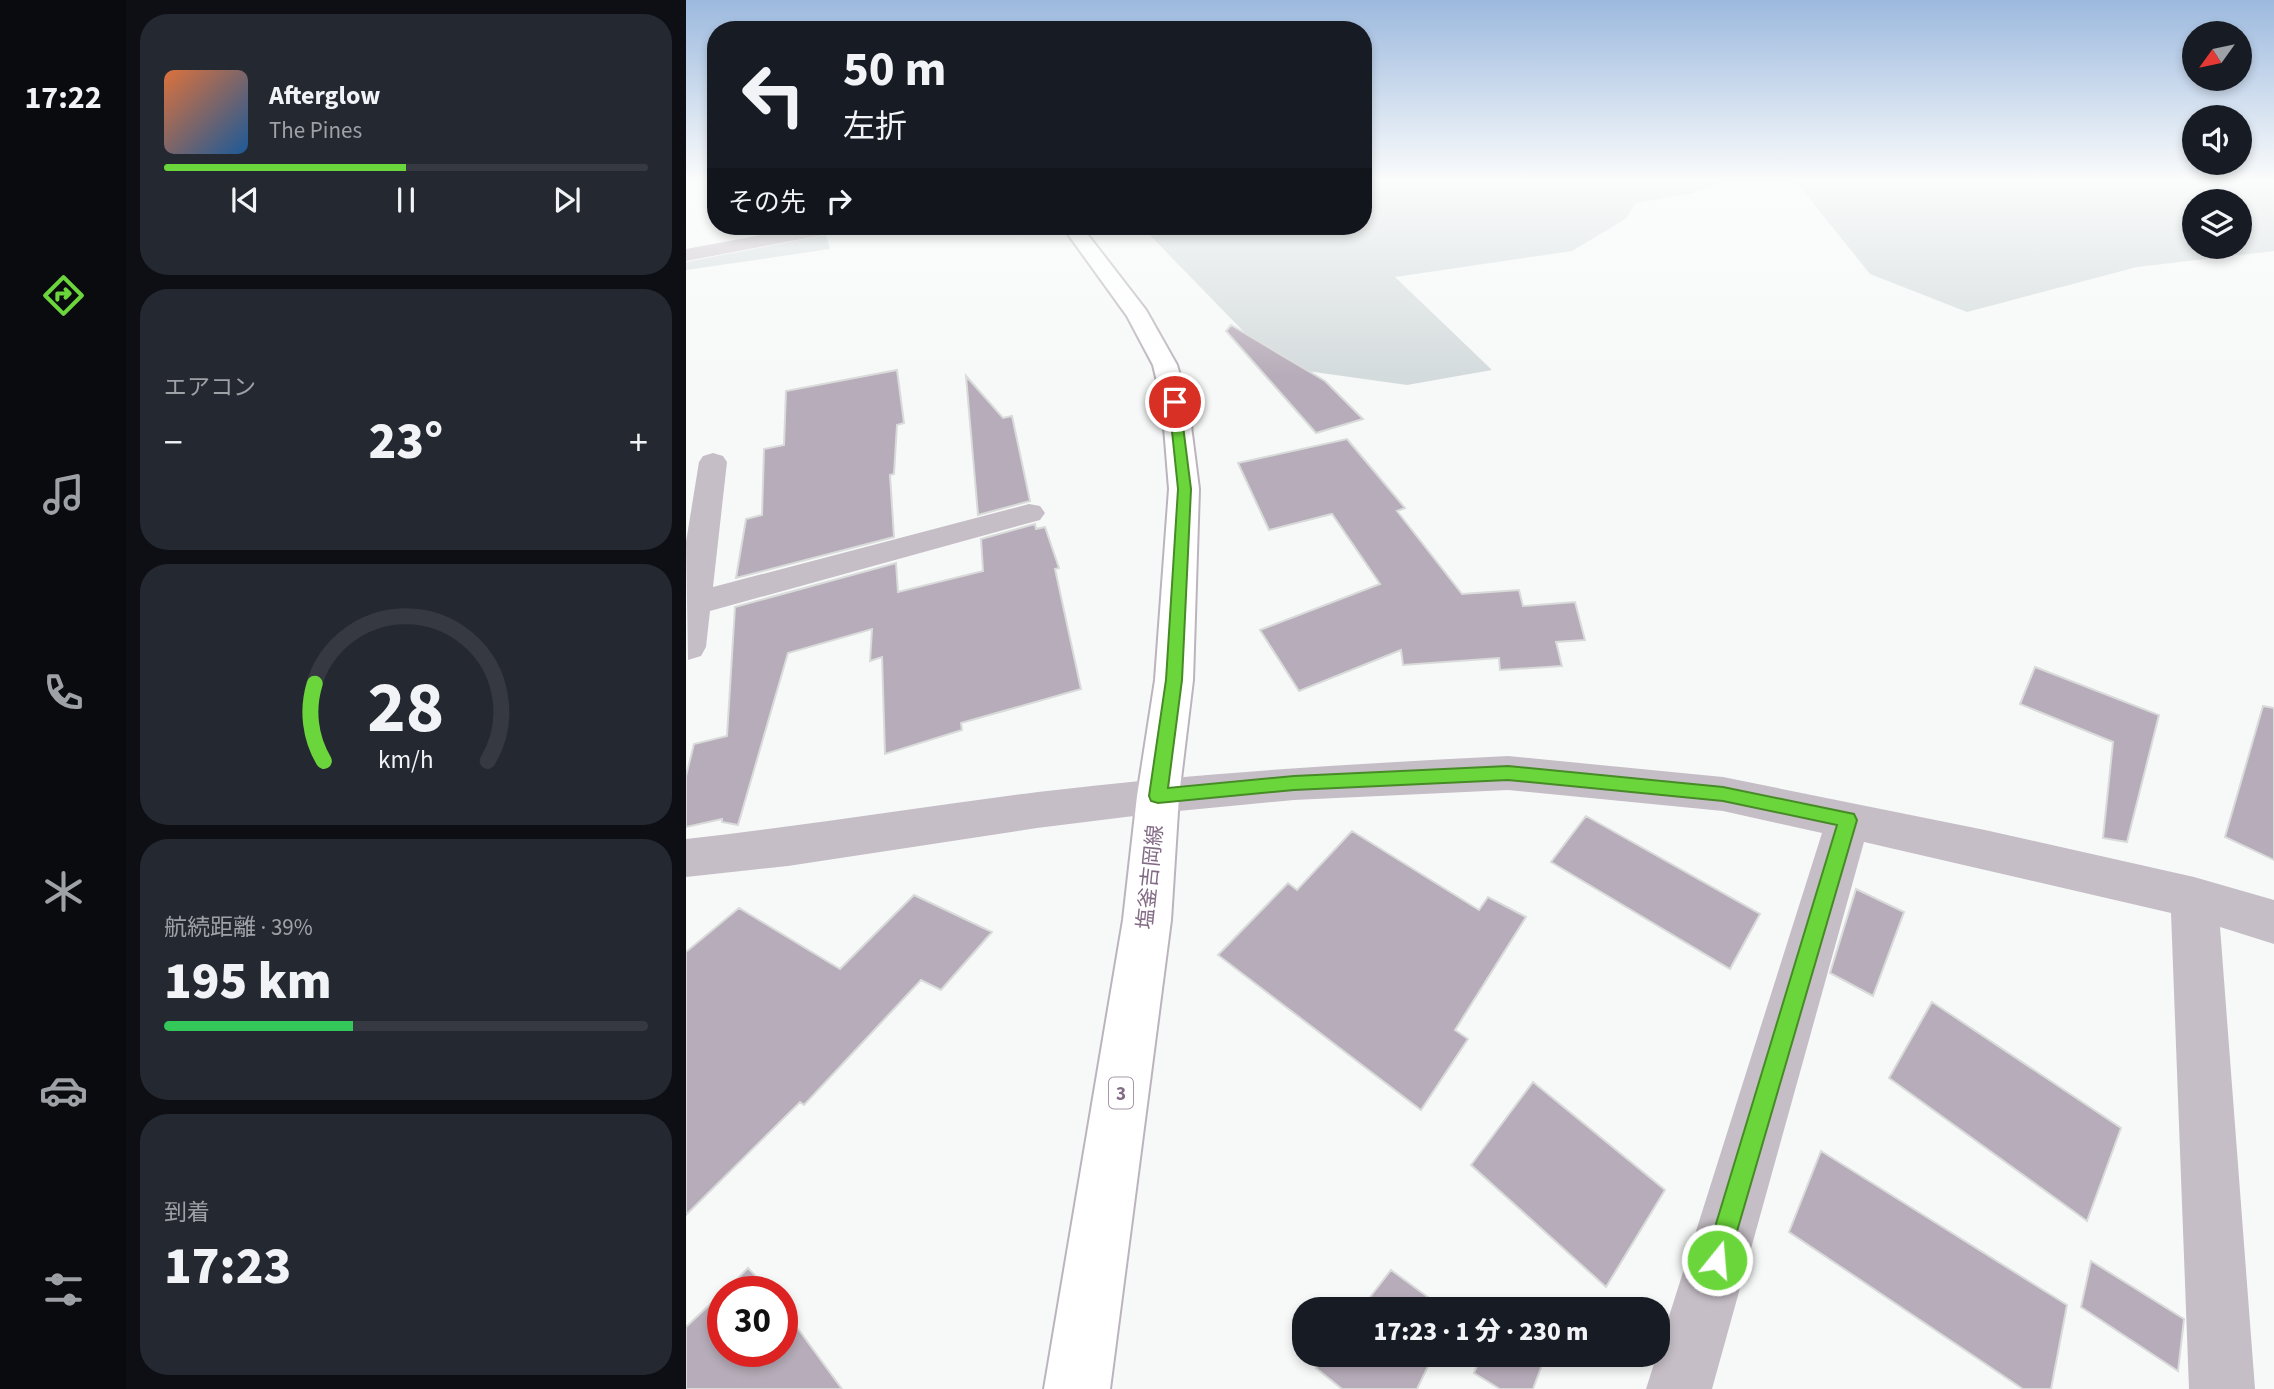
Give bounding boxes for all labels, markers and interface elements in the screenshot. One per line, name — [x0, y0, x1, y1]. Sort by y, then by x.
north arrow — [2182, 21, 2252, 91]
map controls — [2182, 21, 2252, 259]
text: 50 m — [843, 35, 947, 105]
icon: left — [728, 49, 819, 140]
text: 17:22 — [24, 75, 102, 121]
text: Afterglow — [269, 77, 380, 114]
text: 左折 — [843, 104, 907, 150]
button: sound — [2182, 105, 2252, 175]
text: The Pines — [269, 114, 362, 147]
icon: previous — [226, 181, 264, 219]
icon: pause — [387, 181, 425, 219]
icon: next — [548, 181, 586, 219]
icon: right — [820, 182, 858, 220]
text: その先 — [728, 184, 806, 221]
button: layers — [2182, 189, 2252, 259]
icon: directions — [39, 271, 88, 320]
text: エアコン — [164, 371, 256, 404]
pin — [1145, 372, 1205, 432]
icon: arrive — [1156, 383, 1194, 421]
text: 23° — [369, 405, 443, 479]
text: − — [164, 416, 183, 470]
text: + — [629, 416, 648, 470]
icon: music — [39, 470, 88, 519]
text: 28 — [368, 656, 444, 760]
icon: phone — [39, 668, 88, 717]
text: km/h — [378, 741, 434, 777]
street label: 塩釜吉岡線 — [1130, 823, 1170, 931]
icon: climate — [39, 867, 88, 916]
text: 航続距離 · 39% — [164, 911, 313, 944]
text: 195 km — [164, 945, 332, 1019]
icon: car — [39, 1066, 88, 1115]
road number: 3 — [1109, 1078, 1133, 1108]
text: 到着 — [164, 1196, 210, 1229]
position arrow — [1680, 1223, 1754, 1297]
text: 17:23 — [164, 1230, 291, 1304]
icon: filters — [39, 1265, 88, 1314]
speed limit sign: 30 — [707, 1276, 798, 1367]
text: 17:23 · 1 分 · 230 m — [1374, 1313, 1588, 1350]

